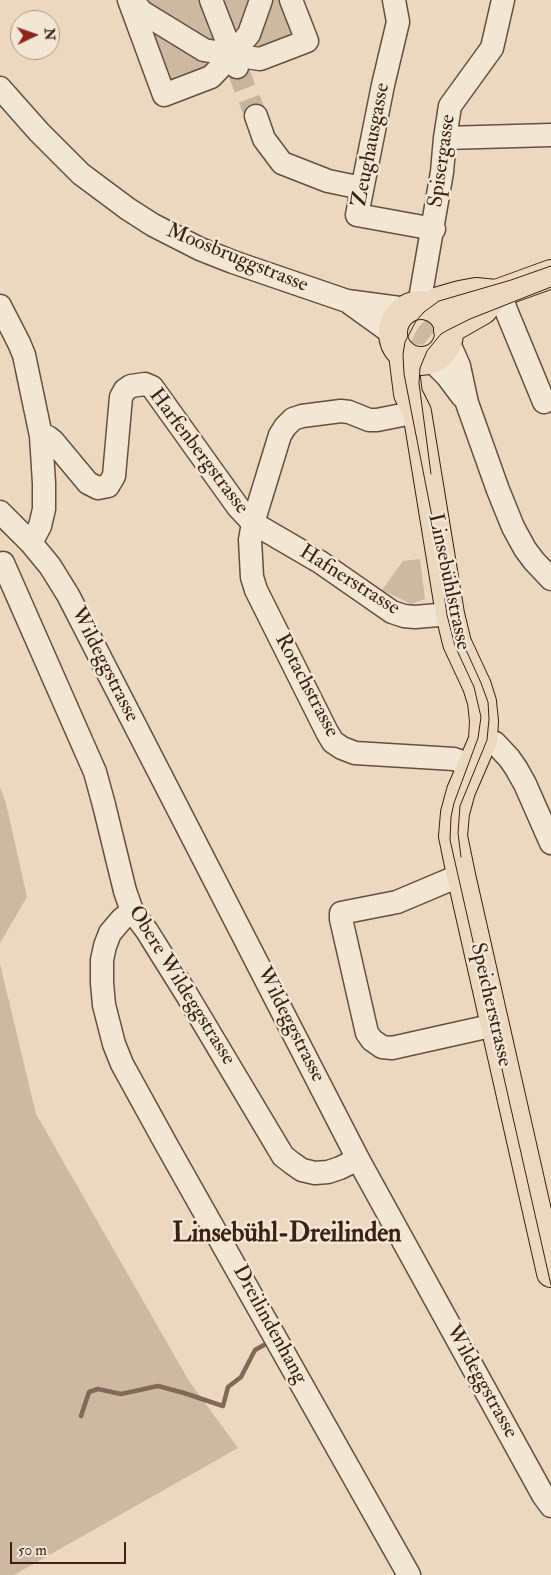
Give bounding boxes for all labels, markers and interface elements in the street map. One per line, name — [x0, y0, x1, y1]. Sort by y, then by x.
north arrow — [10, 10, 60, 60]
text: N — [41, 28, 58, 41]
street label: Zeughausgasse — [348, 81, 396, 209]
street label: Spisergasse — [424, 113, 462, 209]
street label: Moosbruggstrasse — [162, 219, 312, 299]
street label: Harfenbergstrasse — [143, 384, 253, 520]
street label: Linsebühlstrasse — [421, 512, 475, 652]
street label: Hafnerstrasse — [294, 540, 404, 622]
street label: Wildeggstrasse — [64, 603, 144, 727]
street label: Rotachstrasse — [268, 630, 344, 742]
street label: Obere Wildeggstrasse — [122, 902, 240, 1070]
street label: Speicherstrasse — [464, 941, 516, 1069]
street label: Wildeggstrasse — [250, 963, 330, 1087]
district label: Linsebühl-Dreilinden — [173, 1219, 401, 1251]
street label: Dreilindenhang — [226, 1261, 312, 1389]
street label: Wildeggstrasse — [440, 1321, 522, 1443]
scale bar — [12, 1532, 129, 1564]
text: 50 m — [18, 1541, 47, 1560]

